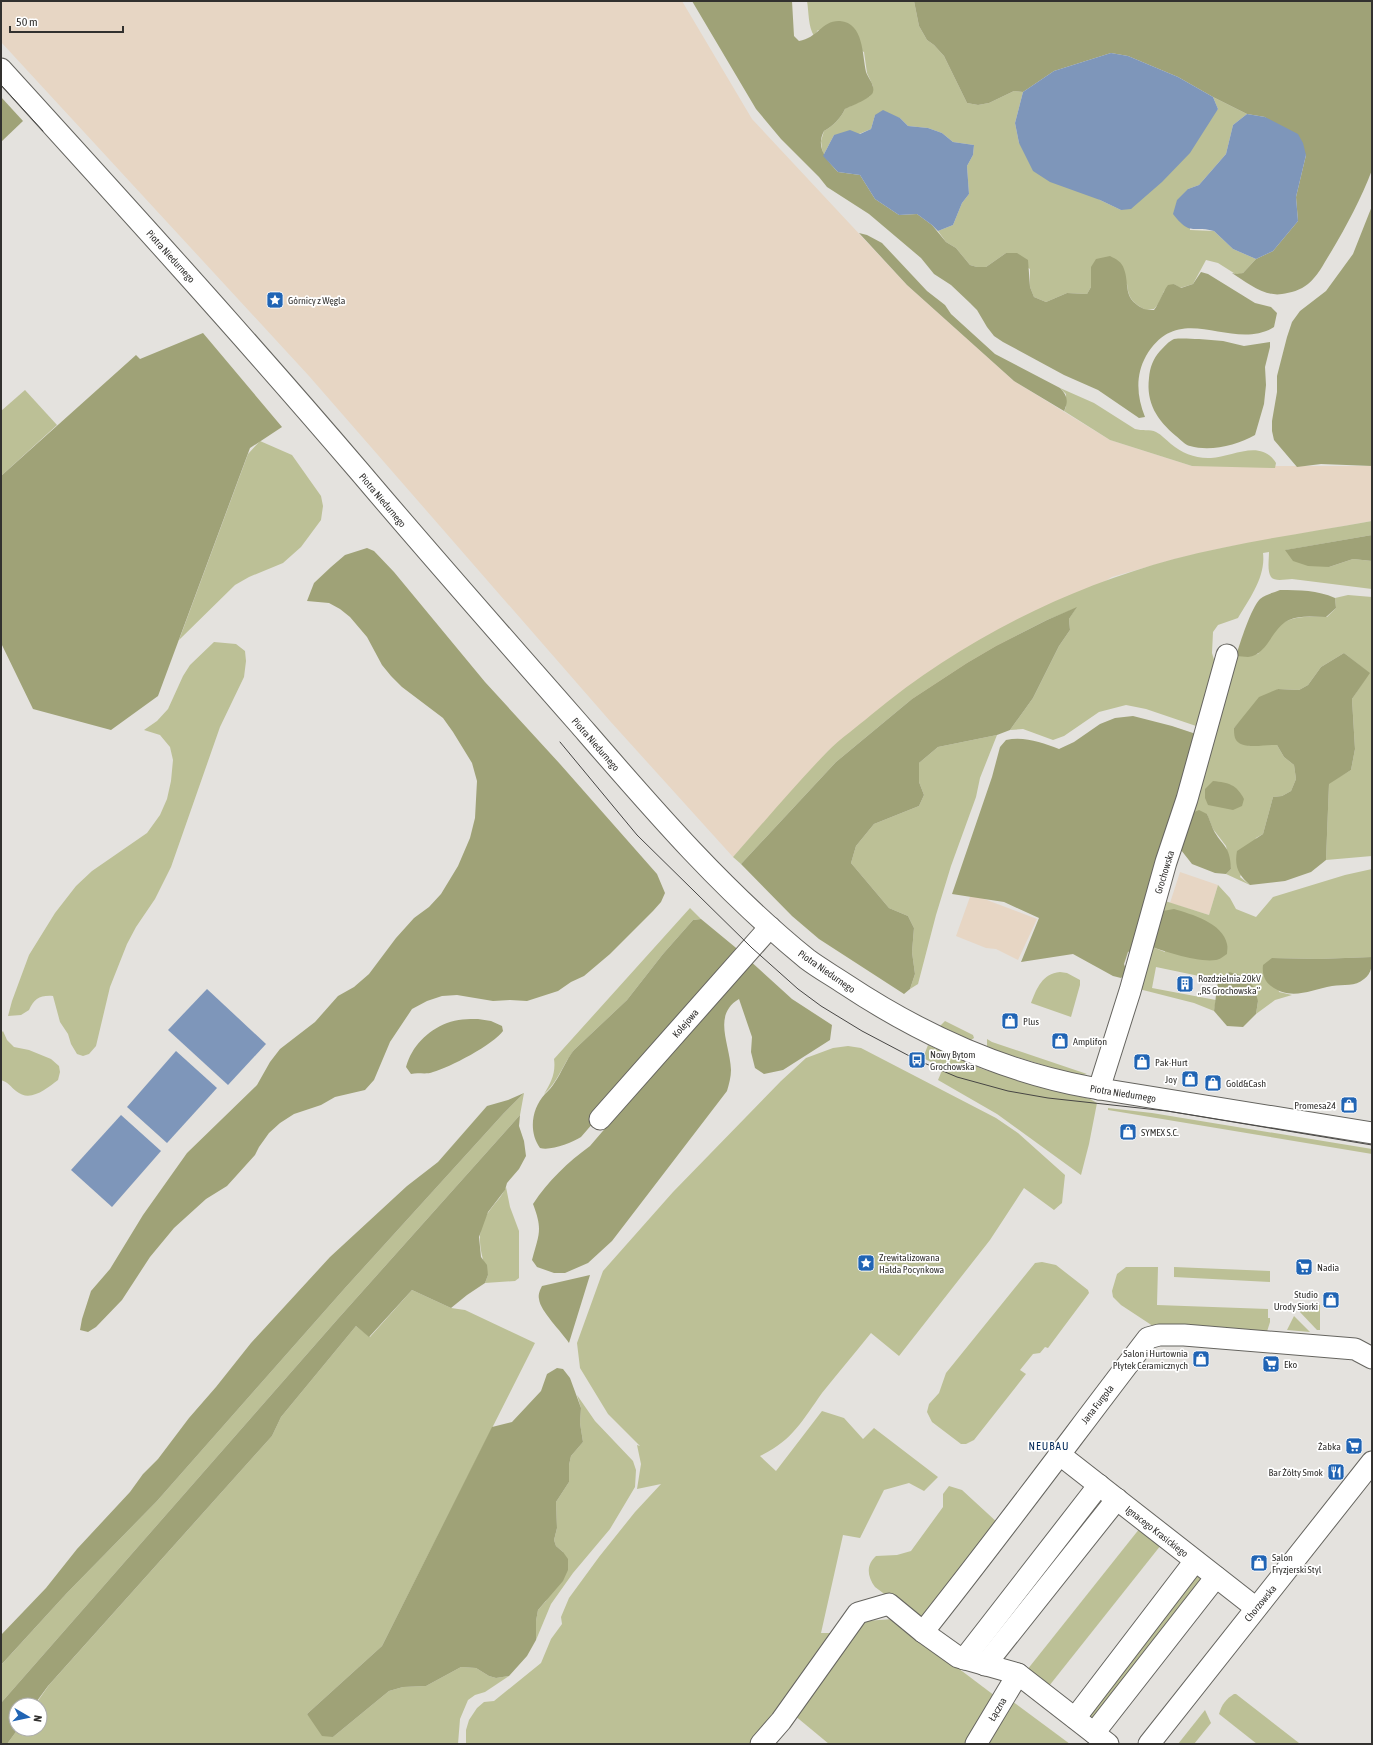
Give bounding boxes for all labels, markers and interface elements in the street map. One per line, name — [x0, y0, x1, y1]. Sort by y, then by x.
scale bar — [10, 8, 123, 34]
text: 50 m — [16, 15, 38, 29]
street label: Piotra Niedurnego — [144, 228, 197, 285]
place icon: Górnicy z Węgla — [265, 290, 285, 310]
place label: Górnicy z Węgla — [288, 295, 346, 306]
street label: Piotra Niedurnego — [357, 471, 408, 530]
street label: Piotra Niedurnego — [570, 716, 622, 773]
street label: Grochowska — [1153, 849, 1176, 895]
street label: Piotra Niedurnego — [796, 948, 857, 995]
place label: Rozdzielnia 20kV „RS Grochowska” — [1198, 973, 1261, 996]
building icon: Rozdzielnia 20kV „RS Grochowska” — [1175, 974, 1195, 994]
street label: Kolejowa — [670, 1007, 701, 1040]
shop icon: Plus — [1000, 1011, 1020, 1031]
place label: Plus — [1023, 1016, 1039, 1027]
shop icon: Amplifon — [1050, 1031, 1070, 1051]
place label: Amplifon — [1073, 1036, 1107, 1047]
place label: Nowy Bytom Grochowska — [930, 1049, 976, 1072]
bus stop icon: Nowy Bytom Grochowska — [907, 1050, 927, 1070]
shop icon: Pak-Hurt — [1132, 1052, 1152, 1072]
place label: Pak-Hurt — [1155, 1057, 1188, 1068]
shop icon: Joy — [1180, 1069, 1200, 1089]
shop icon: Gold&Cash — [1203, 1073, 1223, 1093]
place label: Joy — [1165, 1074, 1177, 1085]
place label: Gold&Cash — [1226, 1078, 1266, 1089]
street label: Piotra Niedurnego — [1089, 1083, 1157, 1104]
shop icon: Promesa24 — [1339, 1095, 1359, 1115]
place label: Promesa24 — [1294, 1100, 1336, 1111]
shop icon: SYMEX S.C. — [1118, 1122, 1138, 1142]
place label: SYMEX S.C. — [1141, 1127, 1179, 1138]
place label: Zrewitalizowana Hałda Pocynkowa — [879, 1252, 945, 1275]
place icon: Zrewitalizowana Hałda Pocynkowa — [856, 1253, 876, 1273]
supermarket icon: Nadia — [1294, 1257, 1314, 1277]
place label: Nadia — [1317, 1262, 1340, 1273]
place label: Studio Urody Siorki — [1274, 1289, 1318, 1312]
shop icon: Studio Urody Siorki — [1321, 1290, 1341, 1310]
place label: Salon i Hurtownia Płytek Ceramicznych — [1113, 1348, 1188, 1371]
shop icon: Salon i Hurtownia Płytek Ceramicznych — [1191, 1349, 1211, 1369]
supermarket icon: Eko — [1261, 1354, 1281, 1374]
place label: Eko — [1284, 1359, 1297, 1370]
street label: Jana Furgoła — [1079, 1382, 1116, 1426]
supermarket icon: Żabka — [1344, 1436, 1364, 1456]
district label: NEUBAU — [1029, 1440, 1069, 1452]
place label: Żabka — [1318, 1441, 1341, 1452]
restaurant icon: Bar Żółty Smok — [1326, 1462, 1346, 1482]
place label: Bar Żółty Smok — [1269, 1467, 1324, 1478]
street label: Ignacego Krasickiego — [1123, 1504, 1190, 1559]
place label: Salon Fryzjerski Styl — [1272, 1552, 1322, 1575]
shop icon: Salon Fryzjerski Styl — [1249, 1553, 1269, 1573]
street label: Chorzowska — [1242, 1583, 1279, 1624]
street label: Łączna — [986, 1695, 1009, 1723]
north arrow — [8, 1697, 48, 1737]
text: N — [31, 1714, 44, 1723]

